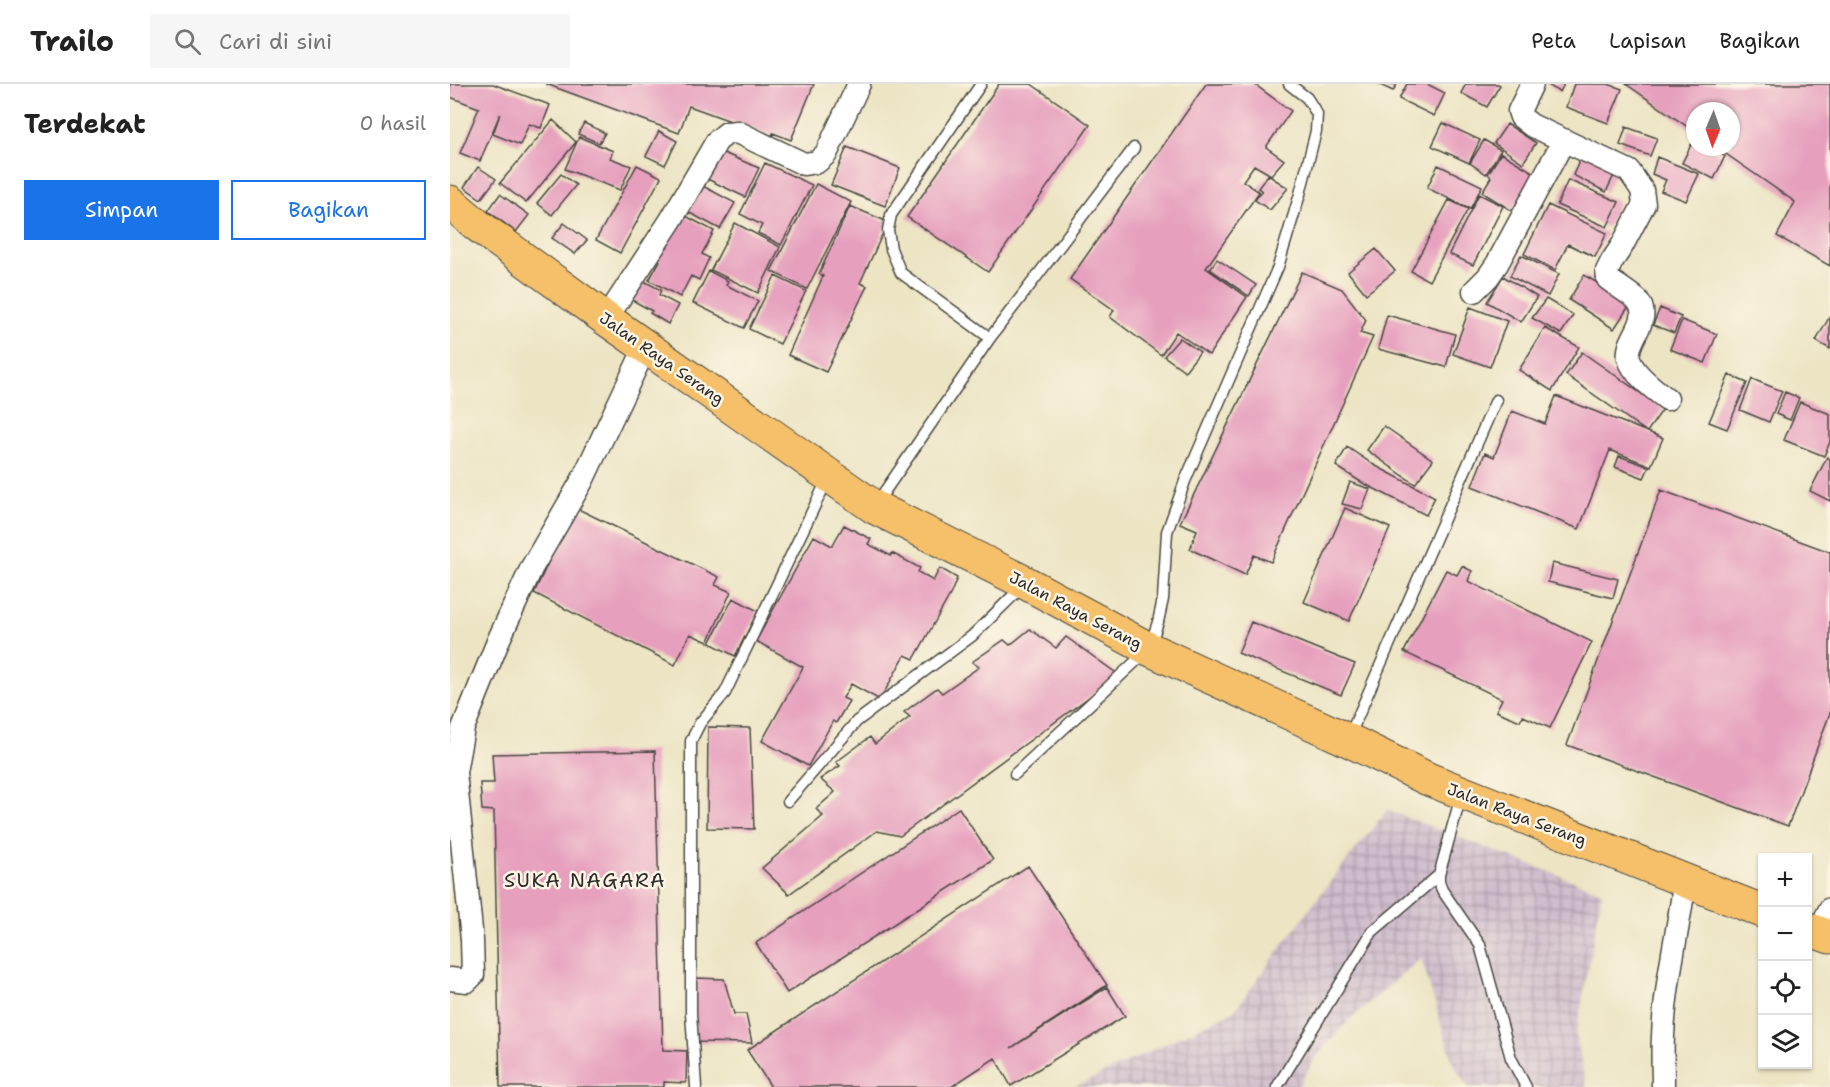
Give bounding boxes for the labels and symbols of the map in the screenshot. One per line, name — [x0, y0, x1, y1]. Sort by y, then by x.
north arrow — [1686, 102, 1740, 156]
street label: Jalan Raya Serang — [595, 308, 728, 409]
street label: Jalan Raya Serang — [1006, 567, 1146, 654]
street label: Jalan Raya Serang — [1444, 778, 1590, 851]
district label: SUKA NAGARA — [504, 867, 666, 893]

